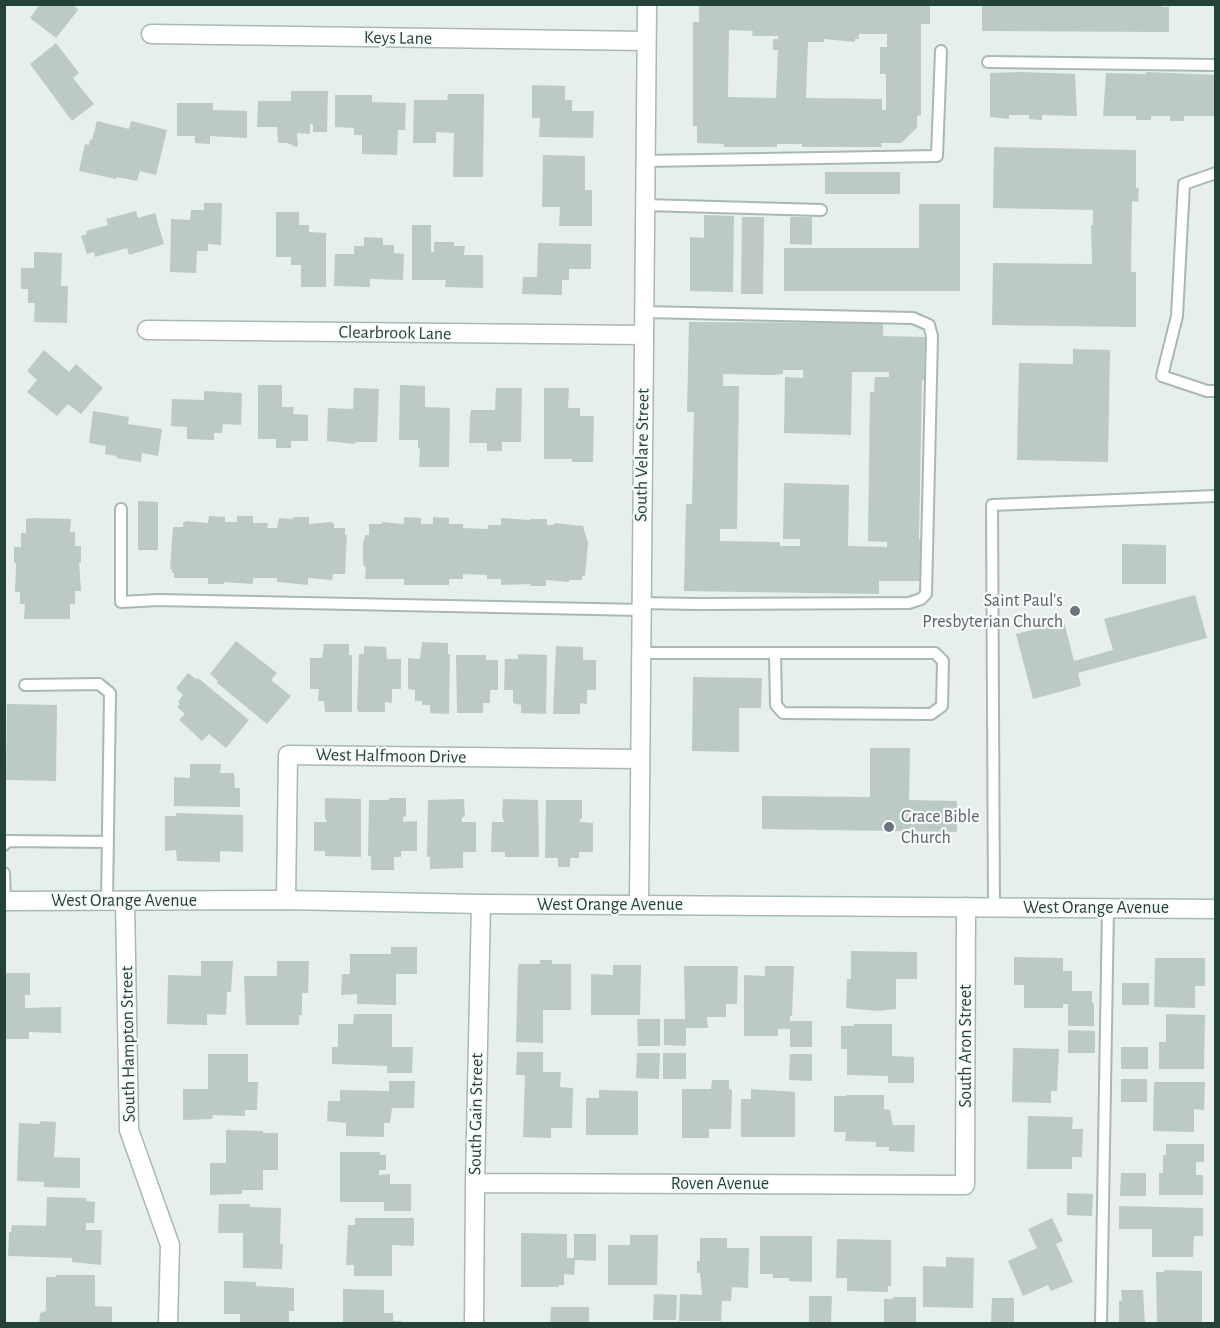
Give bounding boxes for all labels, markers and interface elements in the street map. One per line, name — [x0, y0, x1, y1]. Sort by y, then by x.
street label: Keys Lane — [364, 27, 432, 49]
street label: Clearbrook Lane — [338, 321, 452, 345]
street label: South Velare Street — [630, 388, 654, 522]
place label: Saint Paul's Presbyterian Church — [922, 590, 1063, 632]
marker: Saint Paul's Presbyterian Church — [1068, 604, 1082, 618]
street label: West Halfmoon Drive — [315, 744, 467, 768]
place label: Grace Bible Church — [901, 806, 980, 848]
marker: Grace Bible Church — [882, 820, 896, 834]
street label: West Orange Avenue — [51, 890, 197, 912]
street label: West Orange Avenue — [537, 894, 683, 916]
street label: West Orange Avenue — [1023, 897, 1169, 919]
street label: South Hampton Street — [116, 965, 140, 1123]
street label: South Aron Street — [955, 984, 977, 1108]
street label: South Gain Street — [464, 1053, 488, 1175]
street label: Roven Avenue — [671, 1173, 769, 1195]

